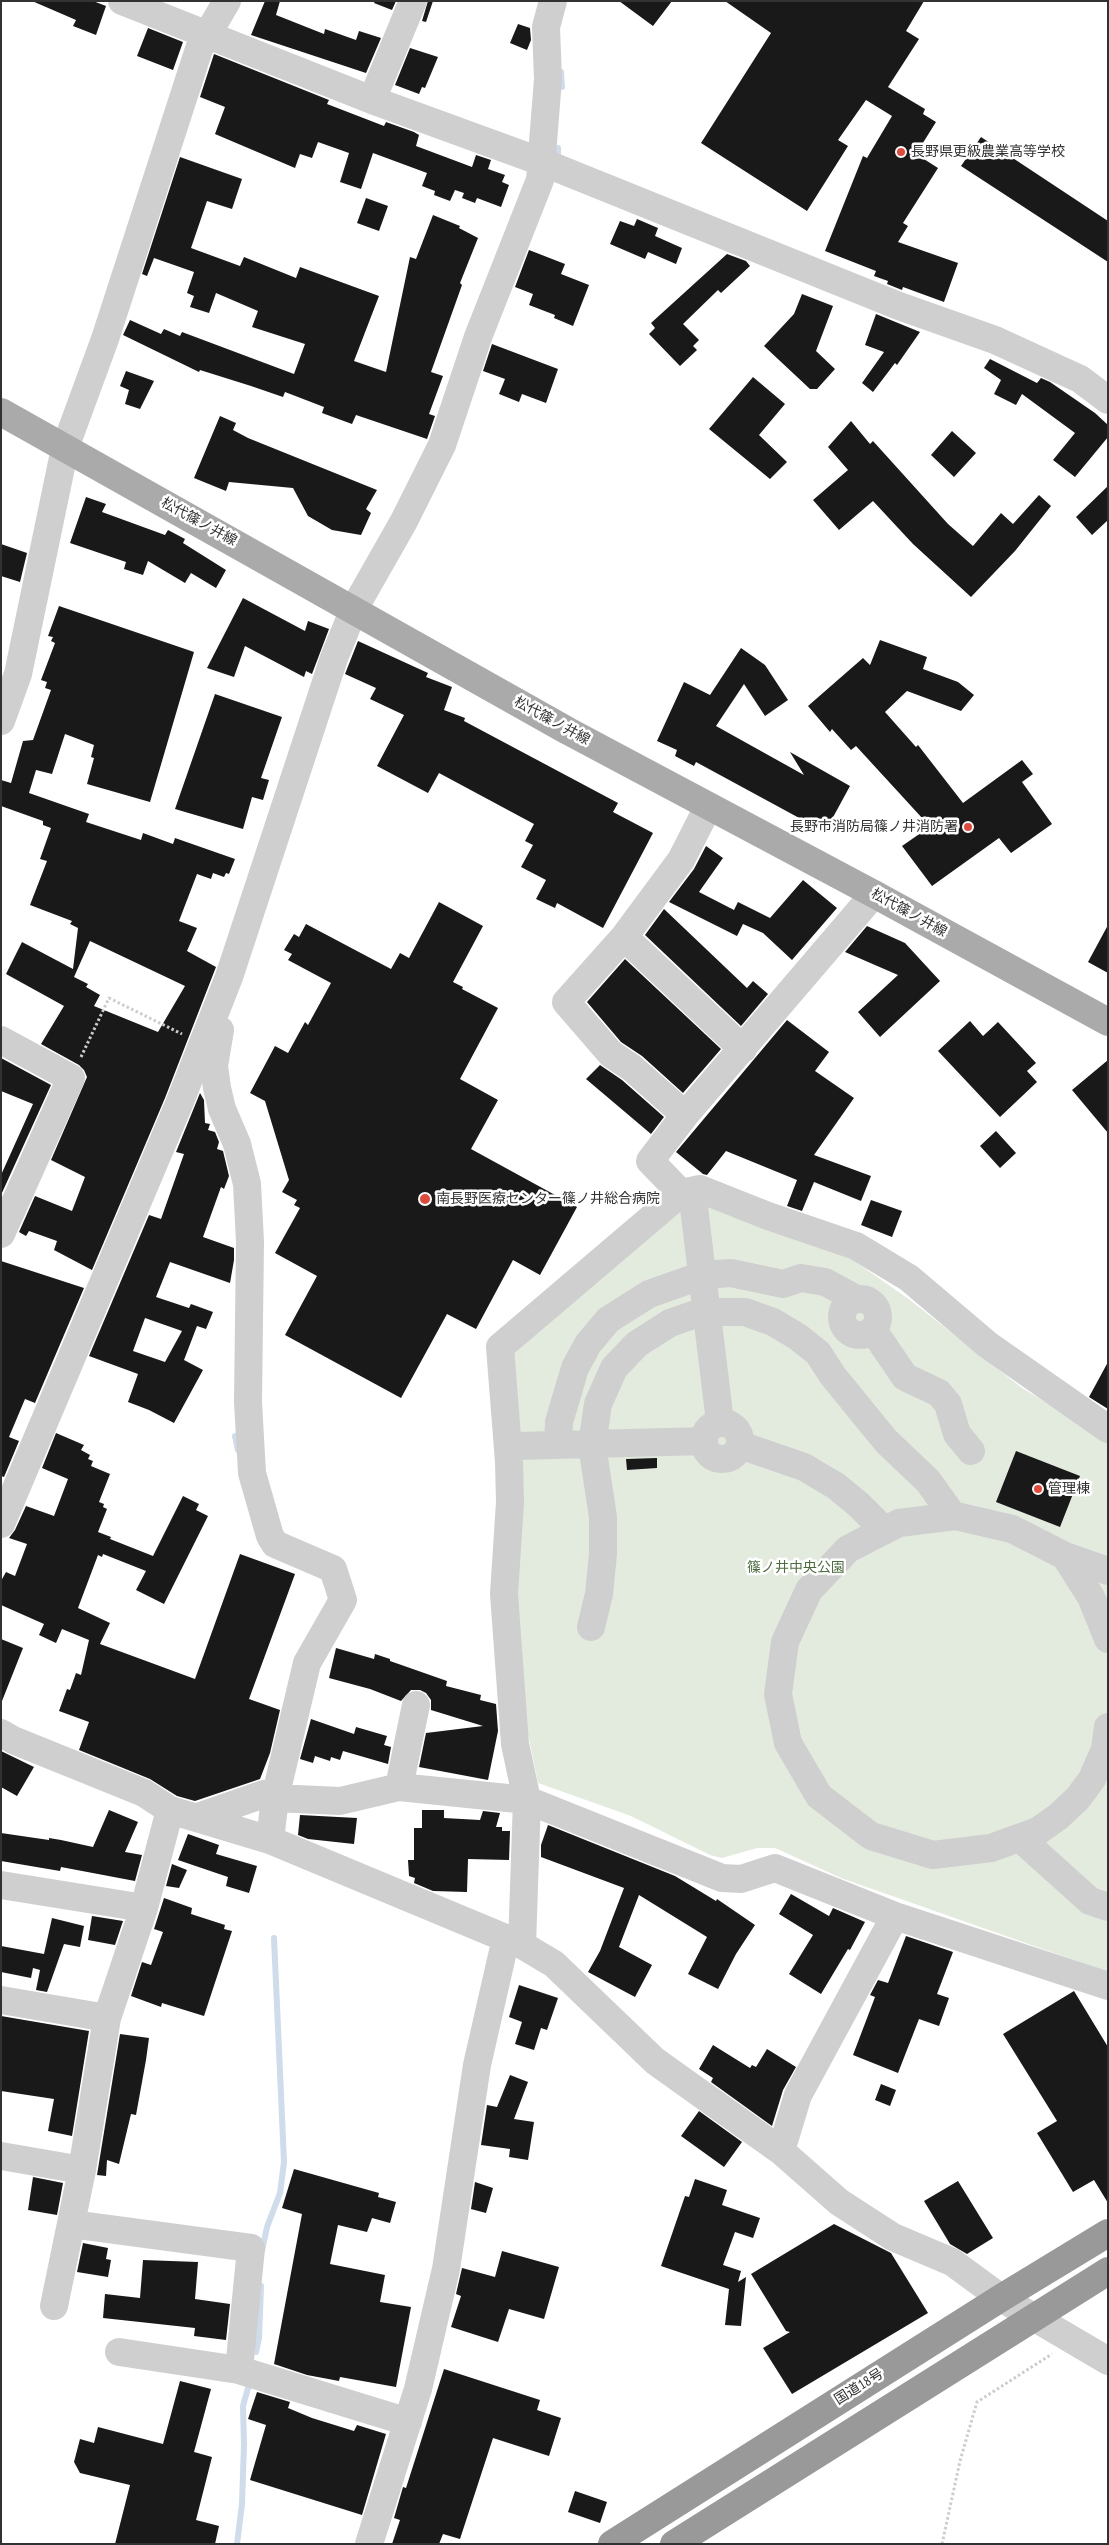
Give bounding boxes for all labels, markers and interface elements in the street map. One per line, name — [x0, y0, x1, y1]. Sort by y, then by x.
place label: 長野県更級農業高等学校 — [911, 144, 1065, 160]
marker: 長野県更級農業高等学校 — [895, 146, 907, 158]
street label: 松代篠ノ井線 — [158, 494, 240, 550]
street label: 松代篠ノ井線 — [511, 693, 593, 749]
place label: 長野市消防局篠ノ井消防署 — [790, 819, 958, 835]
marker: 長野市消防局篠ノ井消防署 — [962, 821, 974, 833]
street label: 松代篠ノ井線 — [868, 885, 950, 941]
place label: 南長野医療センター篠ノ井総合病院 — [436, 1191, 660, 1207]
marker: 南長野医療センター篠ノ井総合病院 — [418, 1192, 432, 1206]
place label: 管理棟 — [1048, 1481, 1090, 1497]
marker: 管理棟 — [1032, 1483, 1044, 1495]
park label: 篠ノ井中央公園 — [747, 1560, 845, 1576]
street label: 国道18号 — [831, 2365, 887, 2409]

